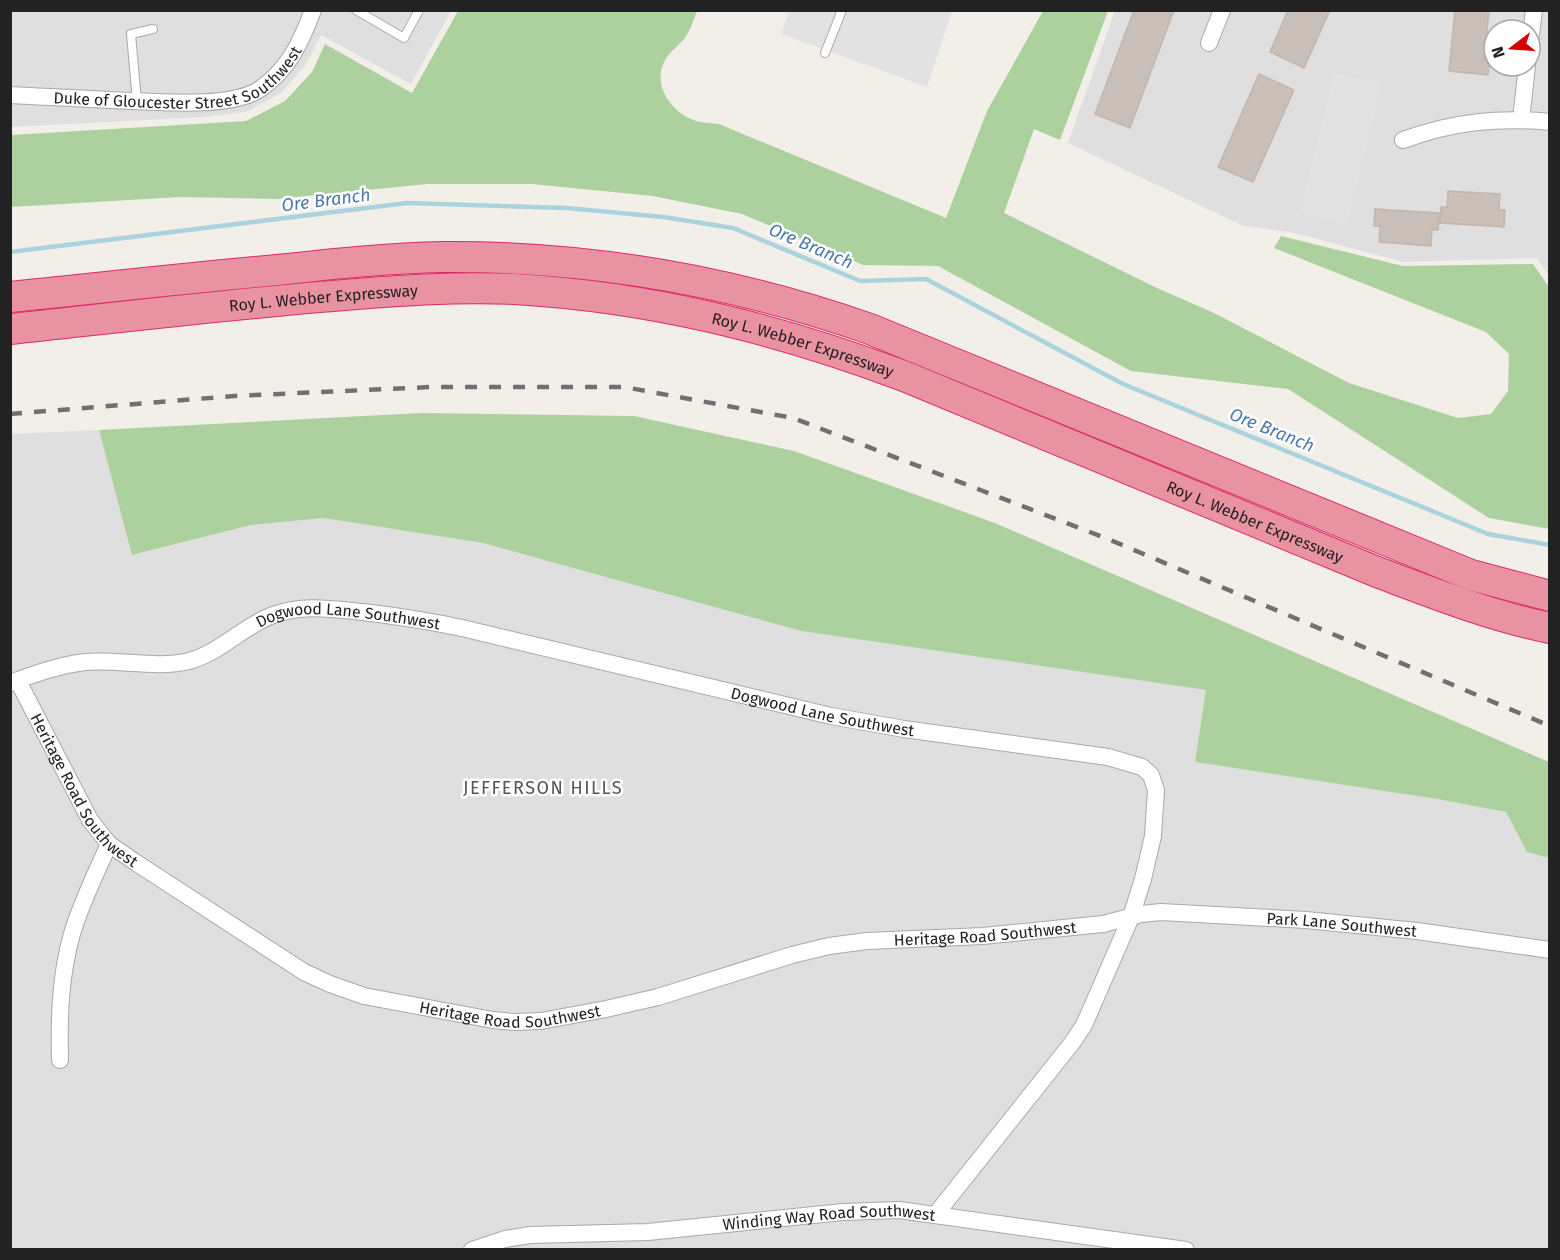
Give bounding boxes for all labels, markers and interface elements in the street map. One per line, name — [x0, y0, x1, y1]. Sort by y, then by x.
north arrow — [1482, 18, 1542, 78]
street label: Duke of Gloucester Street Southwest — [53, 42, 305, 112]
text: N — [1487, 44, 1509, 60]
water label: Ore Branch — [280, 184, 372, 216]
water label: Ore Branch — [766, 218, 856, 274]
street label: Roy L. Webber Expressway — [228, 280, 418, 315]
street label: Roy L. Webber Expressway — [710, 308, 897, 381]
water label: Ore Branch — [1226, 403, 1318, 457]
street label: Roy L. Webber Expressway — [1164, 476, 1346, 567]
street label: Dogwood Lane Southwest — [252, 599, 442, 633]
street label: Dogwood Lane Southwest — [729, 683, 916, 740]
street label: Heritage Road Southwest — [27, 710, 142, 871]
district label: JEFFERSON HILLS — [463, 777, 623, 799]
street label: Park Lane Southwest — [1266, 908, 1418, 940]
street label: Heritage Road Southwest — [893, 917, 1077, 949]
street label: Heritage Road Southwest — [418, 997, 602, 1032]
street label: Winding Way Road Southwest — [722, 1200, 937, 1234]

